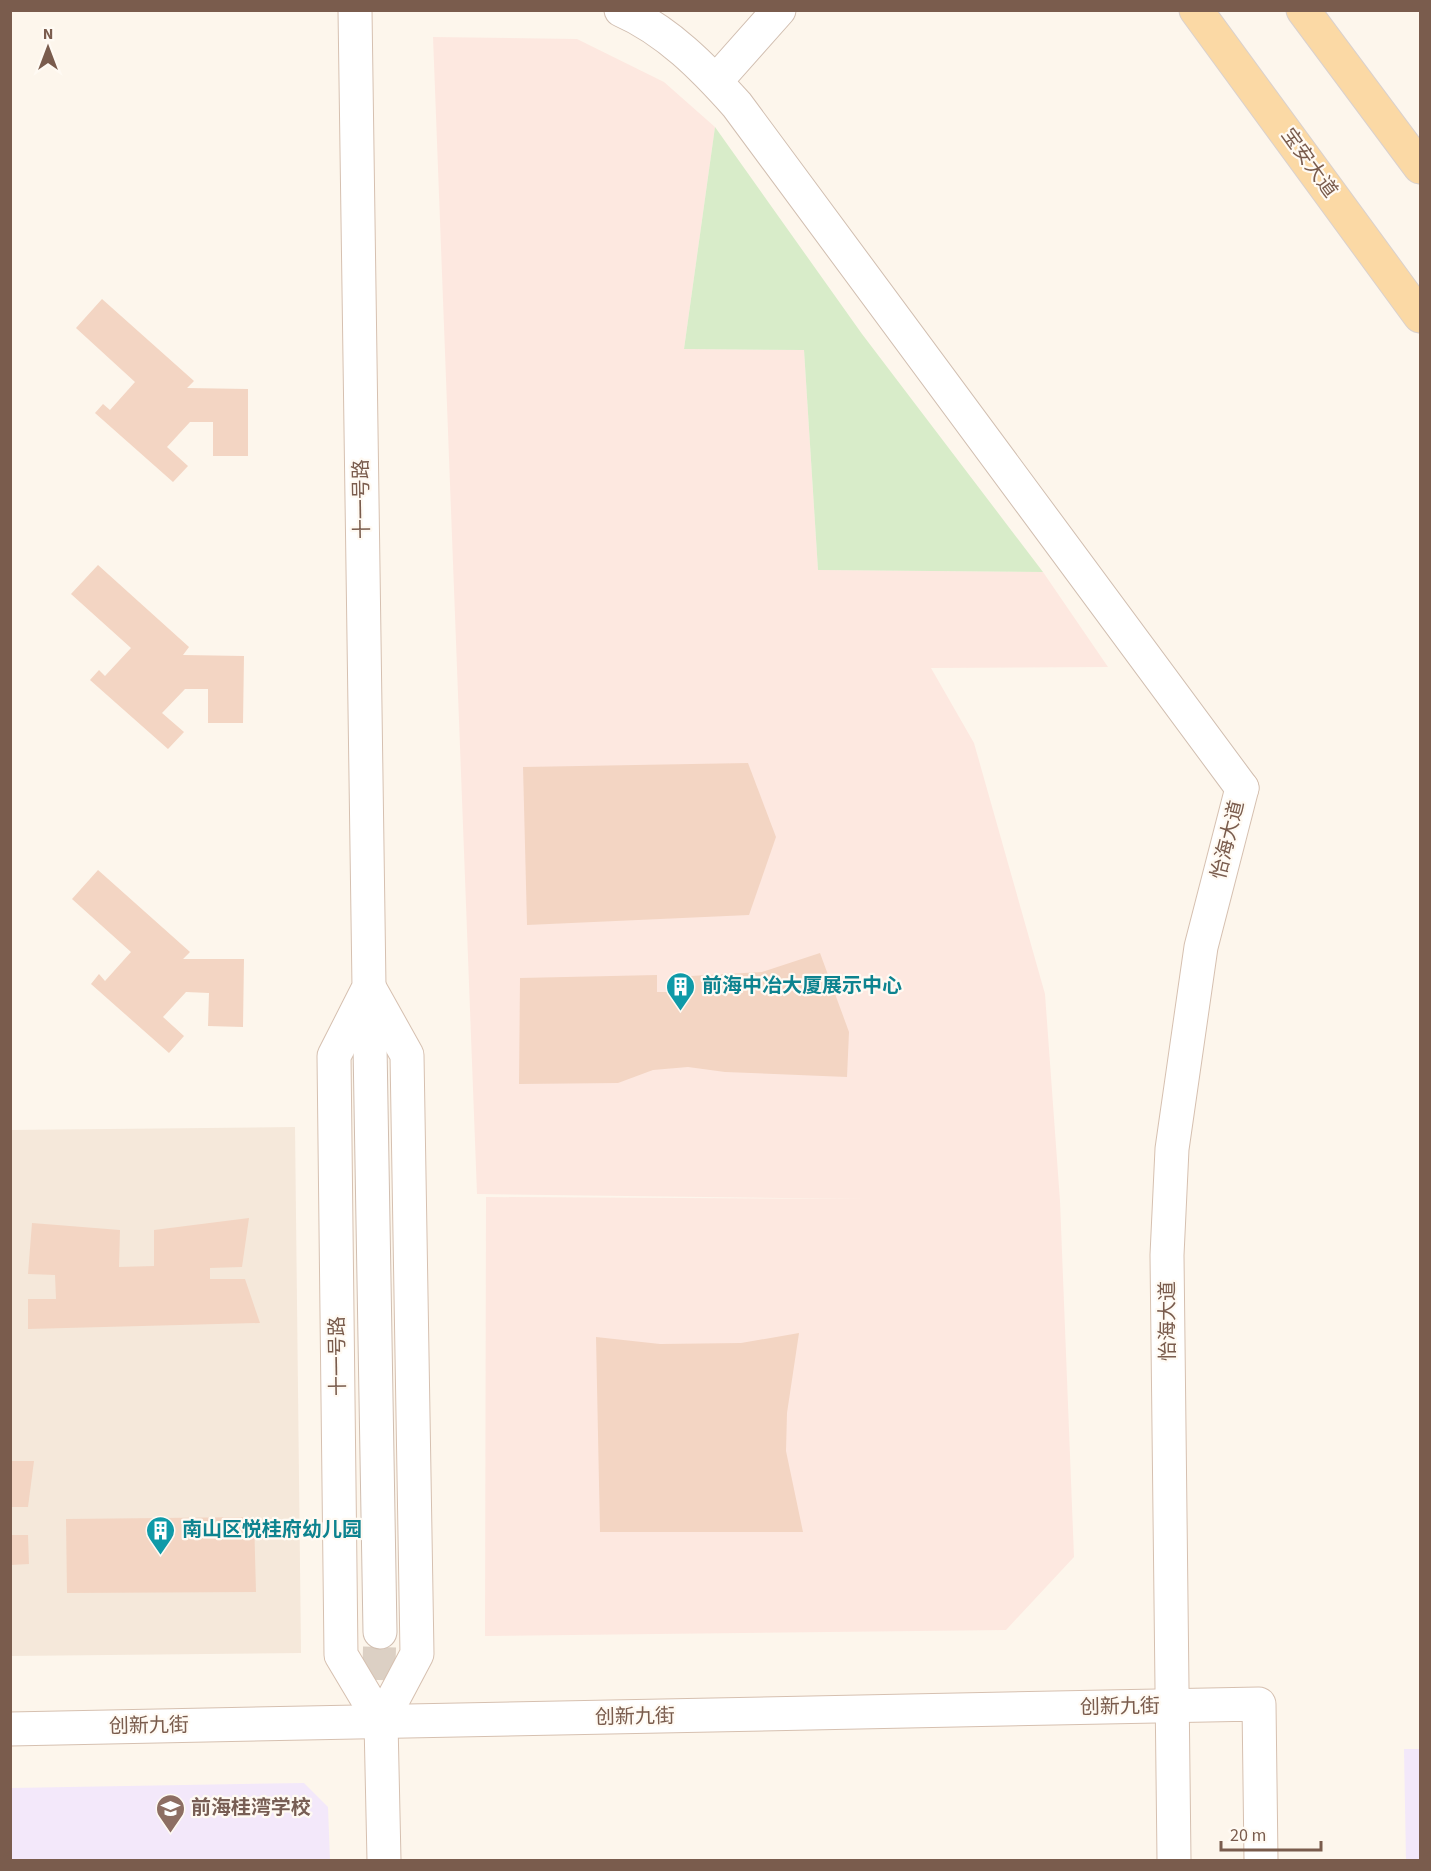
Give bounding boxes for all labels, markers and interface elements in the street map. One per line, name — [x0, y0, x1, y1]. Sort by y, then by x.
north arrow — [18, 18, 78, 78]
text: N — [43, 23, 53, 45]
street label: 宝安大道 — [1274, 122, 1344, 204]
street label: 十一号路 — [347, 459, 377, 539]
street label: 怡海大道 — [1205, 798, 1251, 882]
building icon: 前海中冶大厦展示中心 — [665, 970, 697, 1012]
place label: 前海中冶大厦展示中心 — [702, 972, 902, 1000]
street label: 怡海大道 — [1154, 1281, 1182, 1361]
street label: 十一号路 — [323, 1316, 353, 1396]
building icon: 南山区悦桂府幼儿园 — [145, 1514, 177, 1556]
place label: 南山区悦桂府幼儿园 — [182, 1516, 362, 1544]
street label: 创新九街 — [1080, 1692, 1160, 1722]
street label: 创新九街 — [595, 1702, 675, 1732]
street label: 创新九街 — [109, 1711, 189, 1741]
school or university icon: 前海桂湾学校 — [154, 1792, 186, 1834]
place label: 前海桂湾学校 — [191, 1794, 311, 1822]
scale bar — [1221, 1814, 1322, 1852]
text: 20 m — [1230, 1823, 1266, 1848]

